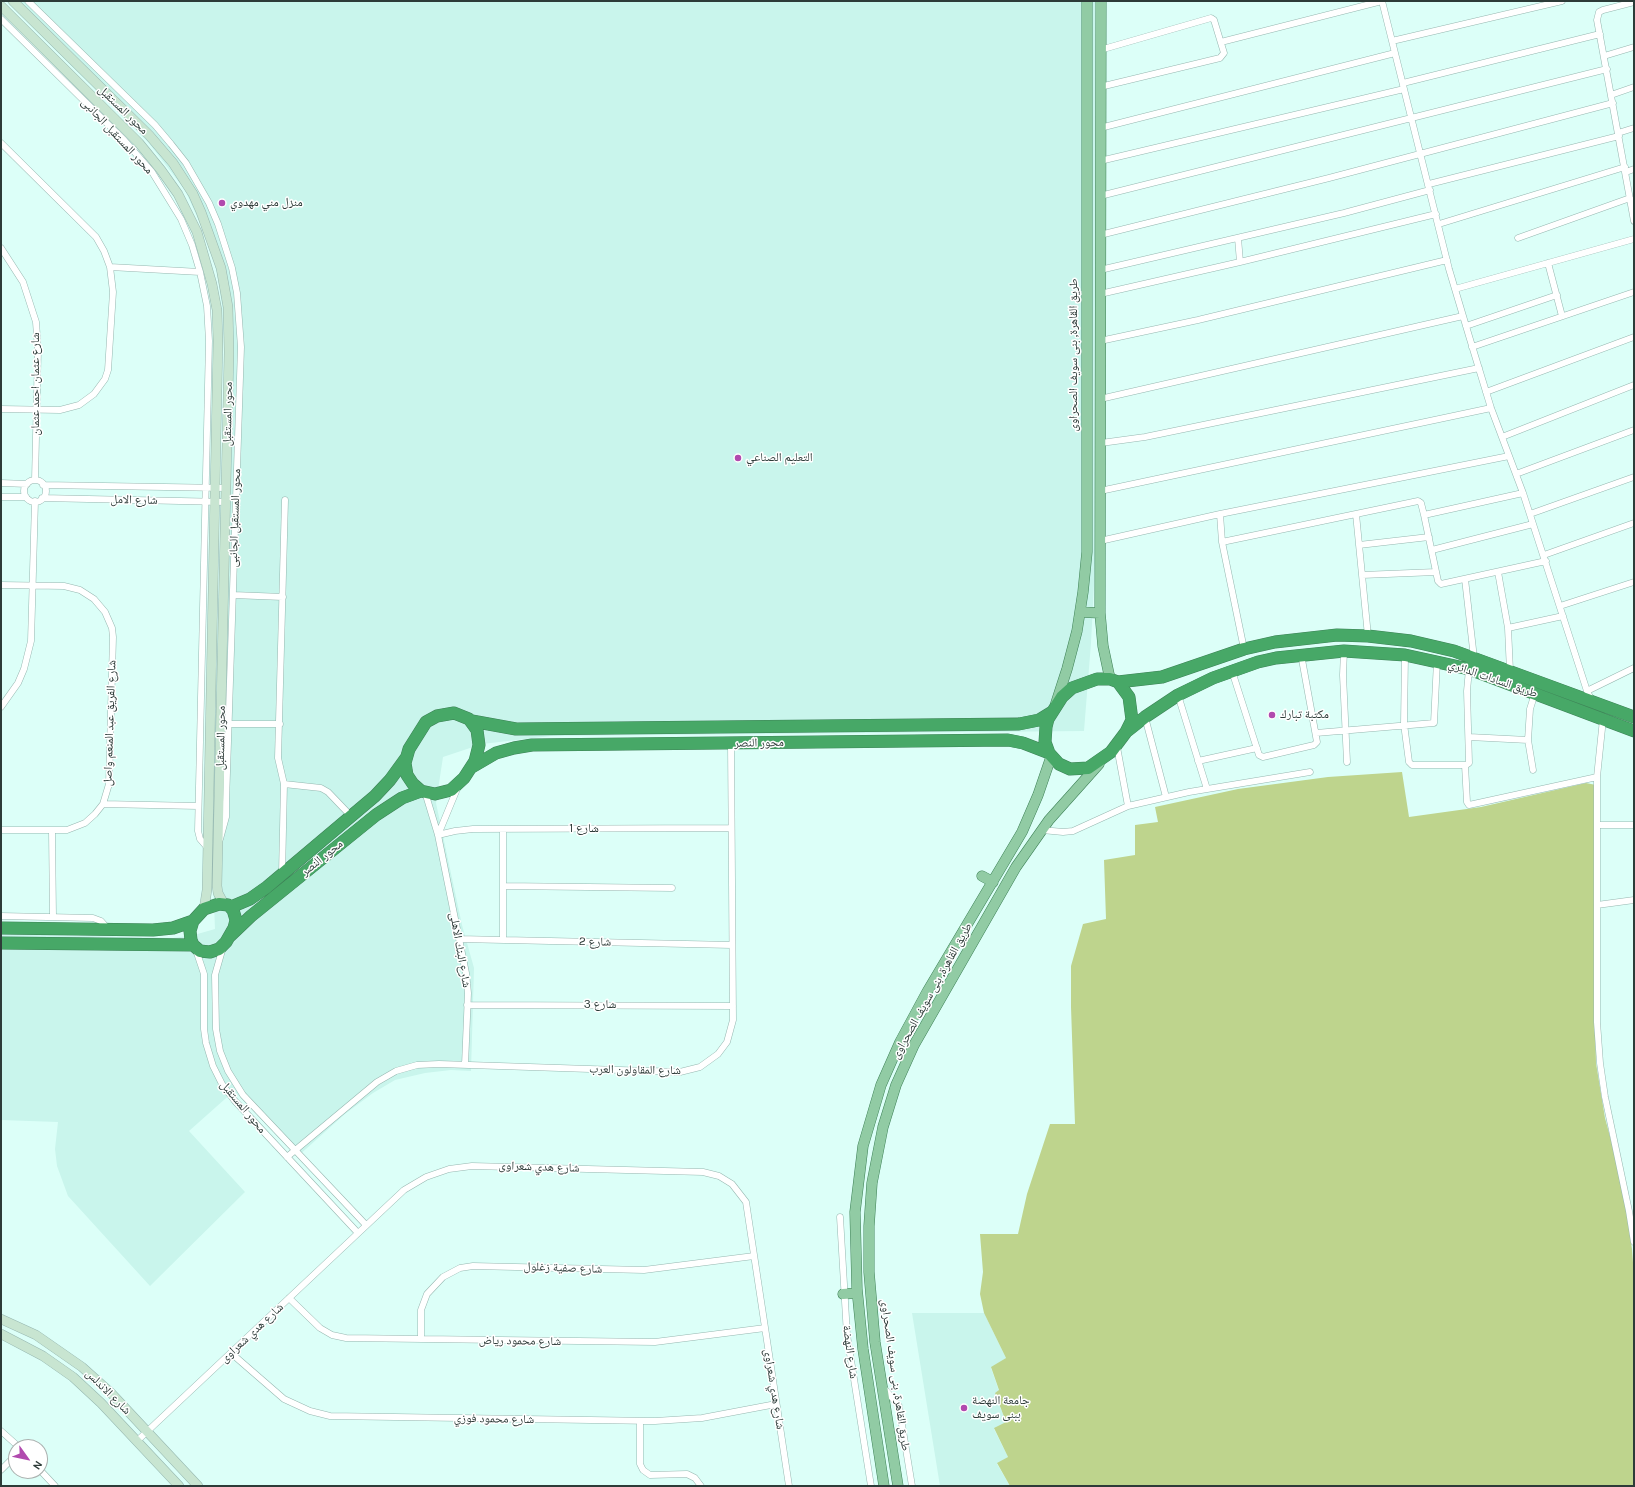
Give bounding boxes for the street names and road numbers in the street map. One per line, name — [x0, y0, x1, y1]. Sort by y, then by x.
street label: محور المستقبل — [95, 82, 151, 138]
street label: محور المستقبل الجانبى — [78, 95, 156, 177]
street label: طريق القاهرة, بنى سويف الصحراوى — [1067, 278, 1081, 432]
street label: شارع عثمان احمد عثمان — [29, 332, 43, 436]
street label: محور المستقبل — [220, 382, 236, 446]
street label: محور المستقبل الجانبى — [226, 468, 244, 568]
street label: شارع الامل — [110, 492, 158, 508]
street label: طريق السادات الدائري — [1447, 657, 1539, 701]
street label: شارع الفريق عبد المنعم واصل — [101, 660, 119, 786]
street label: محور المستقبل — [213, 706, 229, 770]
street label: محور النصر — [734, 735, 784, 751]
street label: شارع 1 — [569, 822, 599, 836]
street label: محور النصر — [298, 837, 346, 879]
street label: شارع البنك الاهلى — [446, 911, 474, 989]
street label: طريق القاهرة, بنى سويف الصحراوى — [889, 920, 975, 1062]
street label: شارع 2 — [579, 935, 611, 949]
street label: شارع 3 — [584, 998, 616, 1012]
street label: شارع المقاولون العرب — [589, 1062, 681, 1078]
street label: محور المستقبل — [217, 1078, 269, 1136]
street label: شارع هدي شعراوى — [498, 1158, 580, 1176]
street label: شارع صفية زغلول — [523, 1259, 603, 1277]
street label: طريق القاهرة, بنى سويف الصحراوى — [877, 1298, 913, 1452]
street label: شارع هدي شعراوى — [217, 1300, 287, 1366]
street label: شارع النهضة — [839, 1324, 861, 1380]
street label: شارع محمود رياض — [479, 1333, 561, 1349]
street label: شارع هدي شعراوى — [761, 1348, 787, 1430]
street label: شارع الاندلس — [82, 1366, 134, 1418]
street label: شارع محمود فوزي — [454, 1411, 534, 1427]

